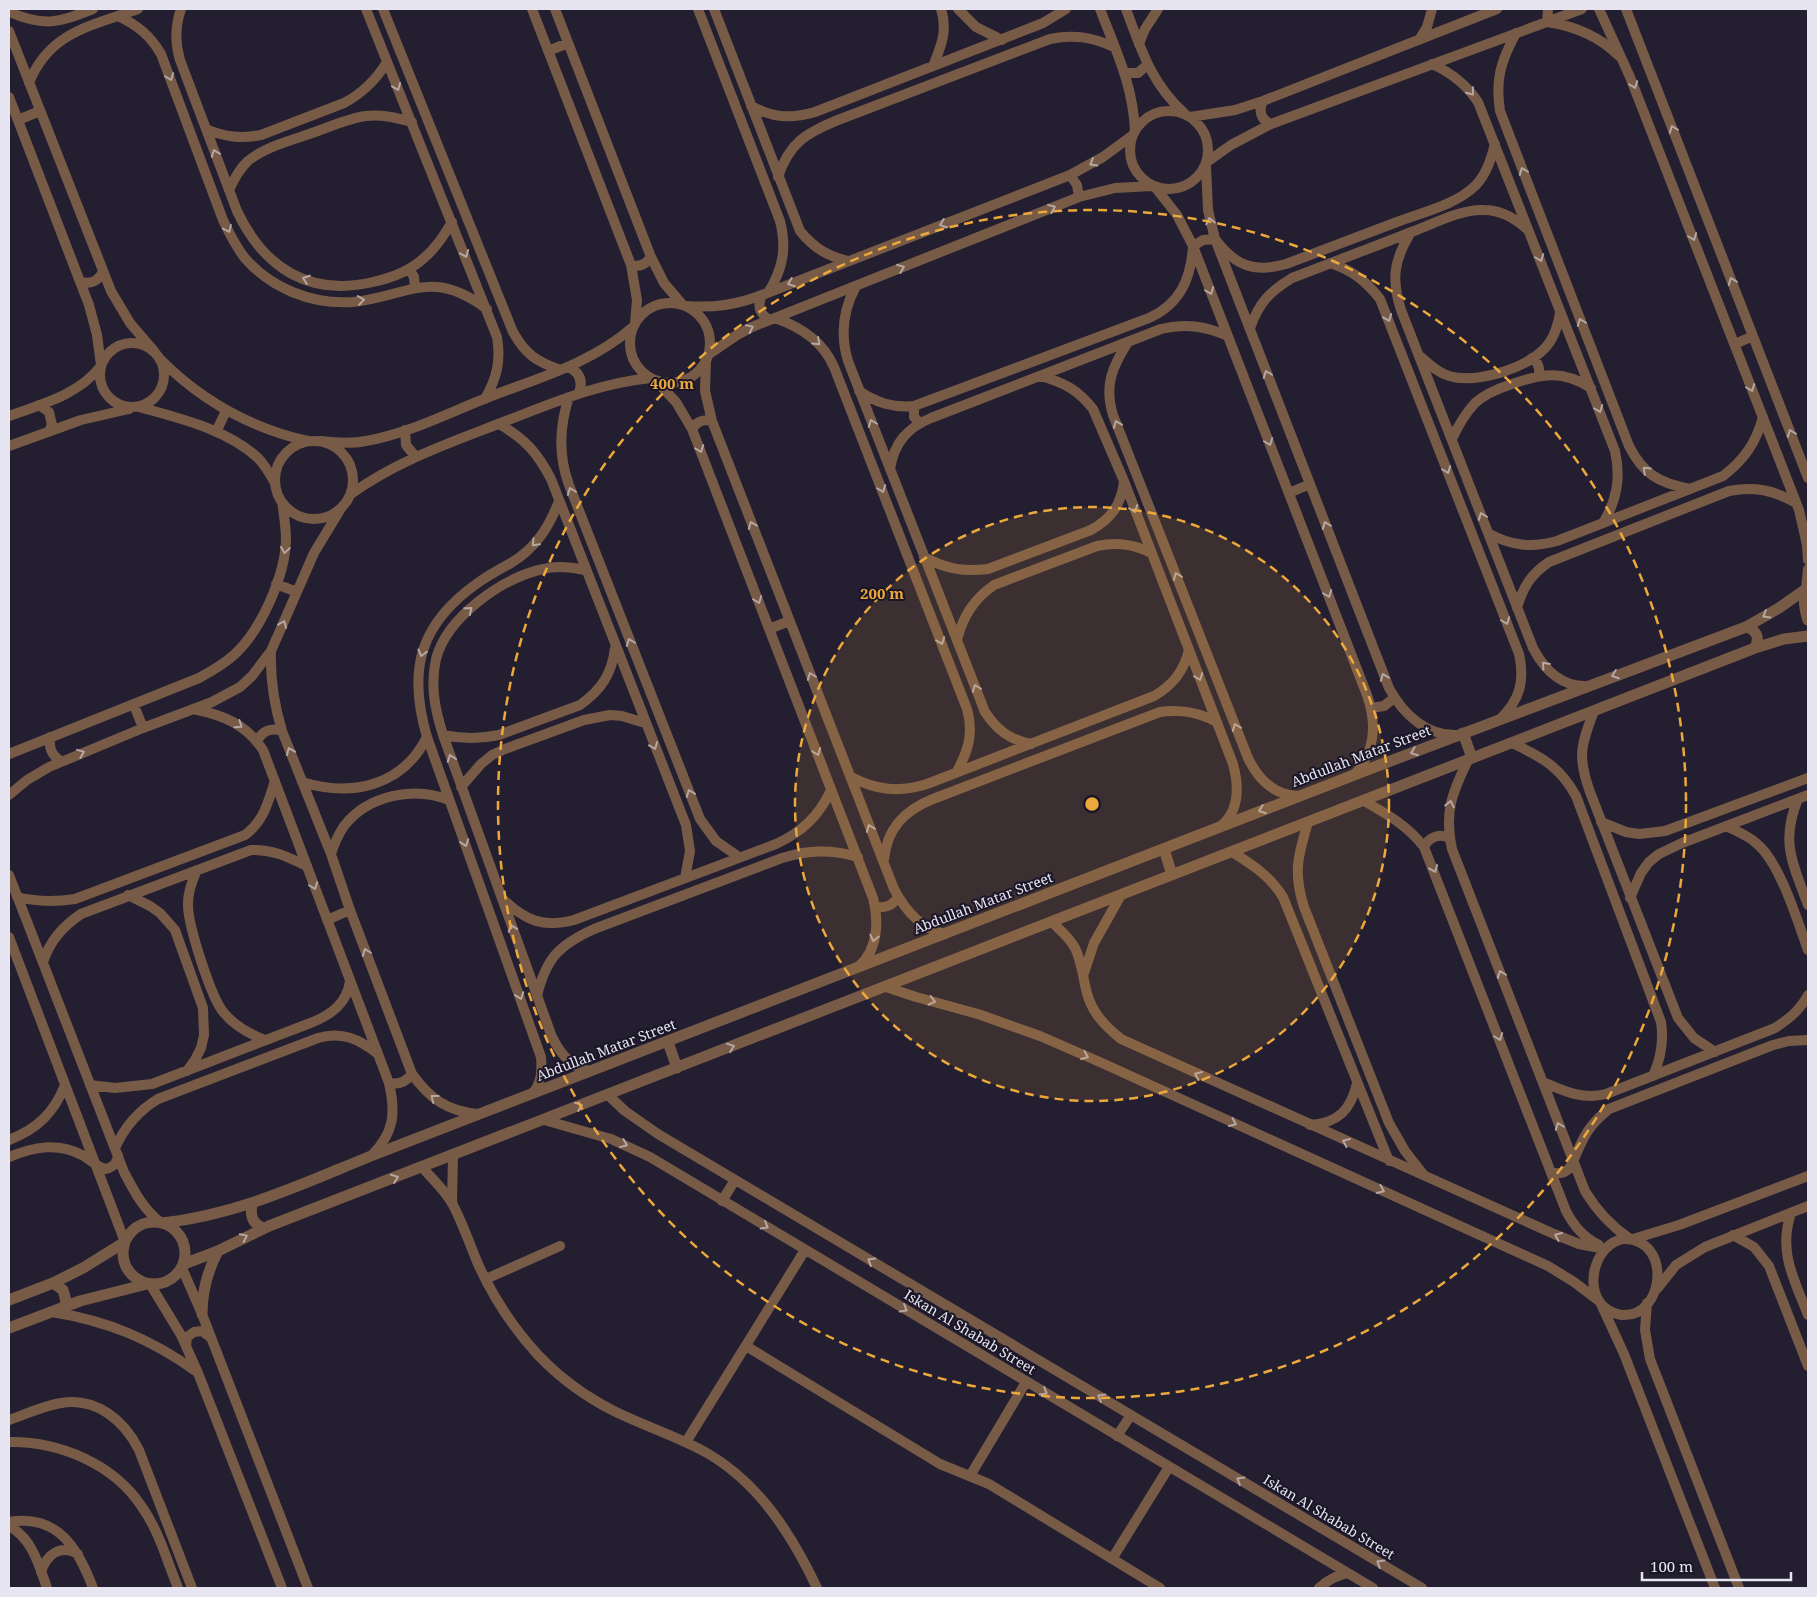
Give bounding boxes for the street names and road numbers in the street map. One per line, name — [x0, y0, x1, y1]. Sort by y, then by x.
street label: Abdullah Matar Street — [1288, 720, 1433, 791]
street label: Abdullah Matar Street — [910, 867, 1055, 938]
street label: Abdullah Matar Street — [533, 1014, 678, 1085]
street label: Iskan Al Shabab Street — [901, 1285, 1040, 1378]
street label: Iskan Al Shabab Street — [1260, 1470, 1399, 1563]

